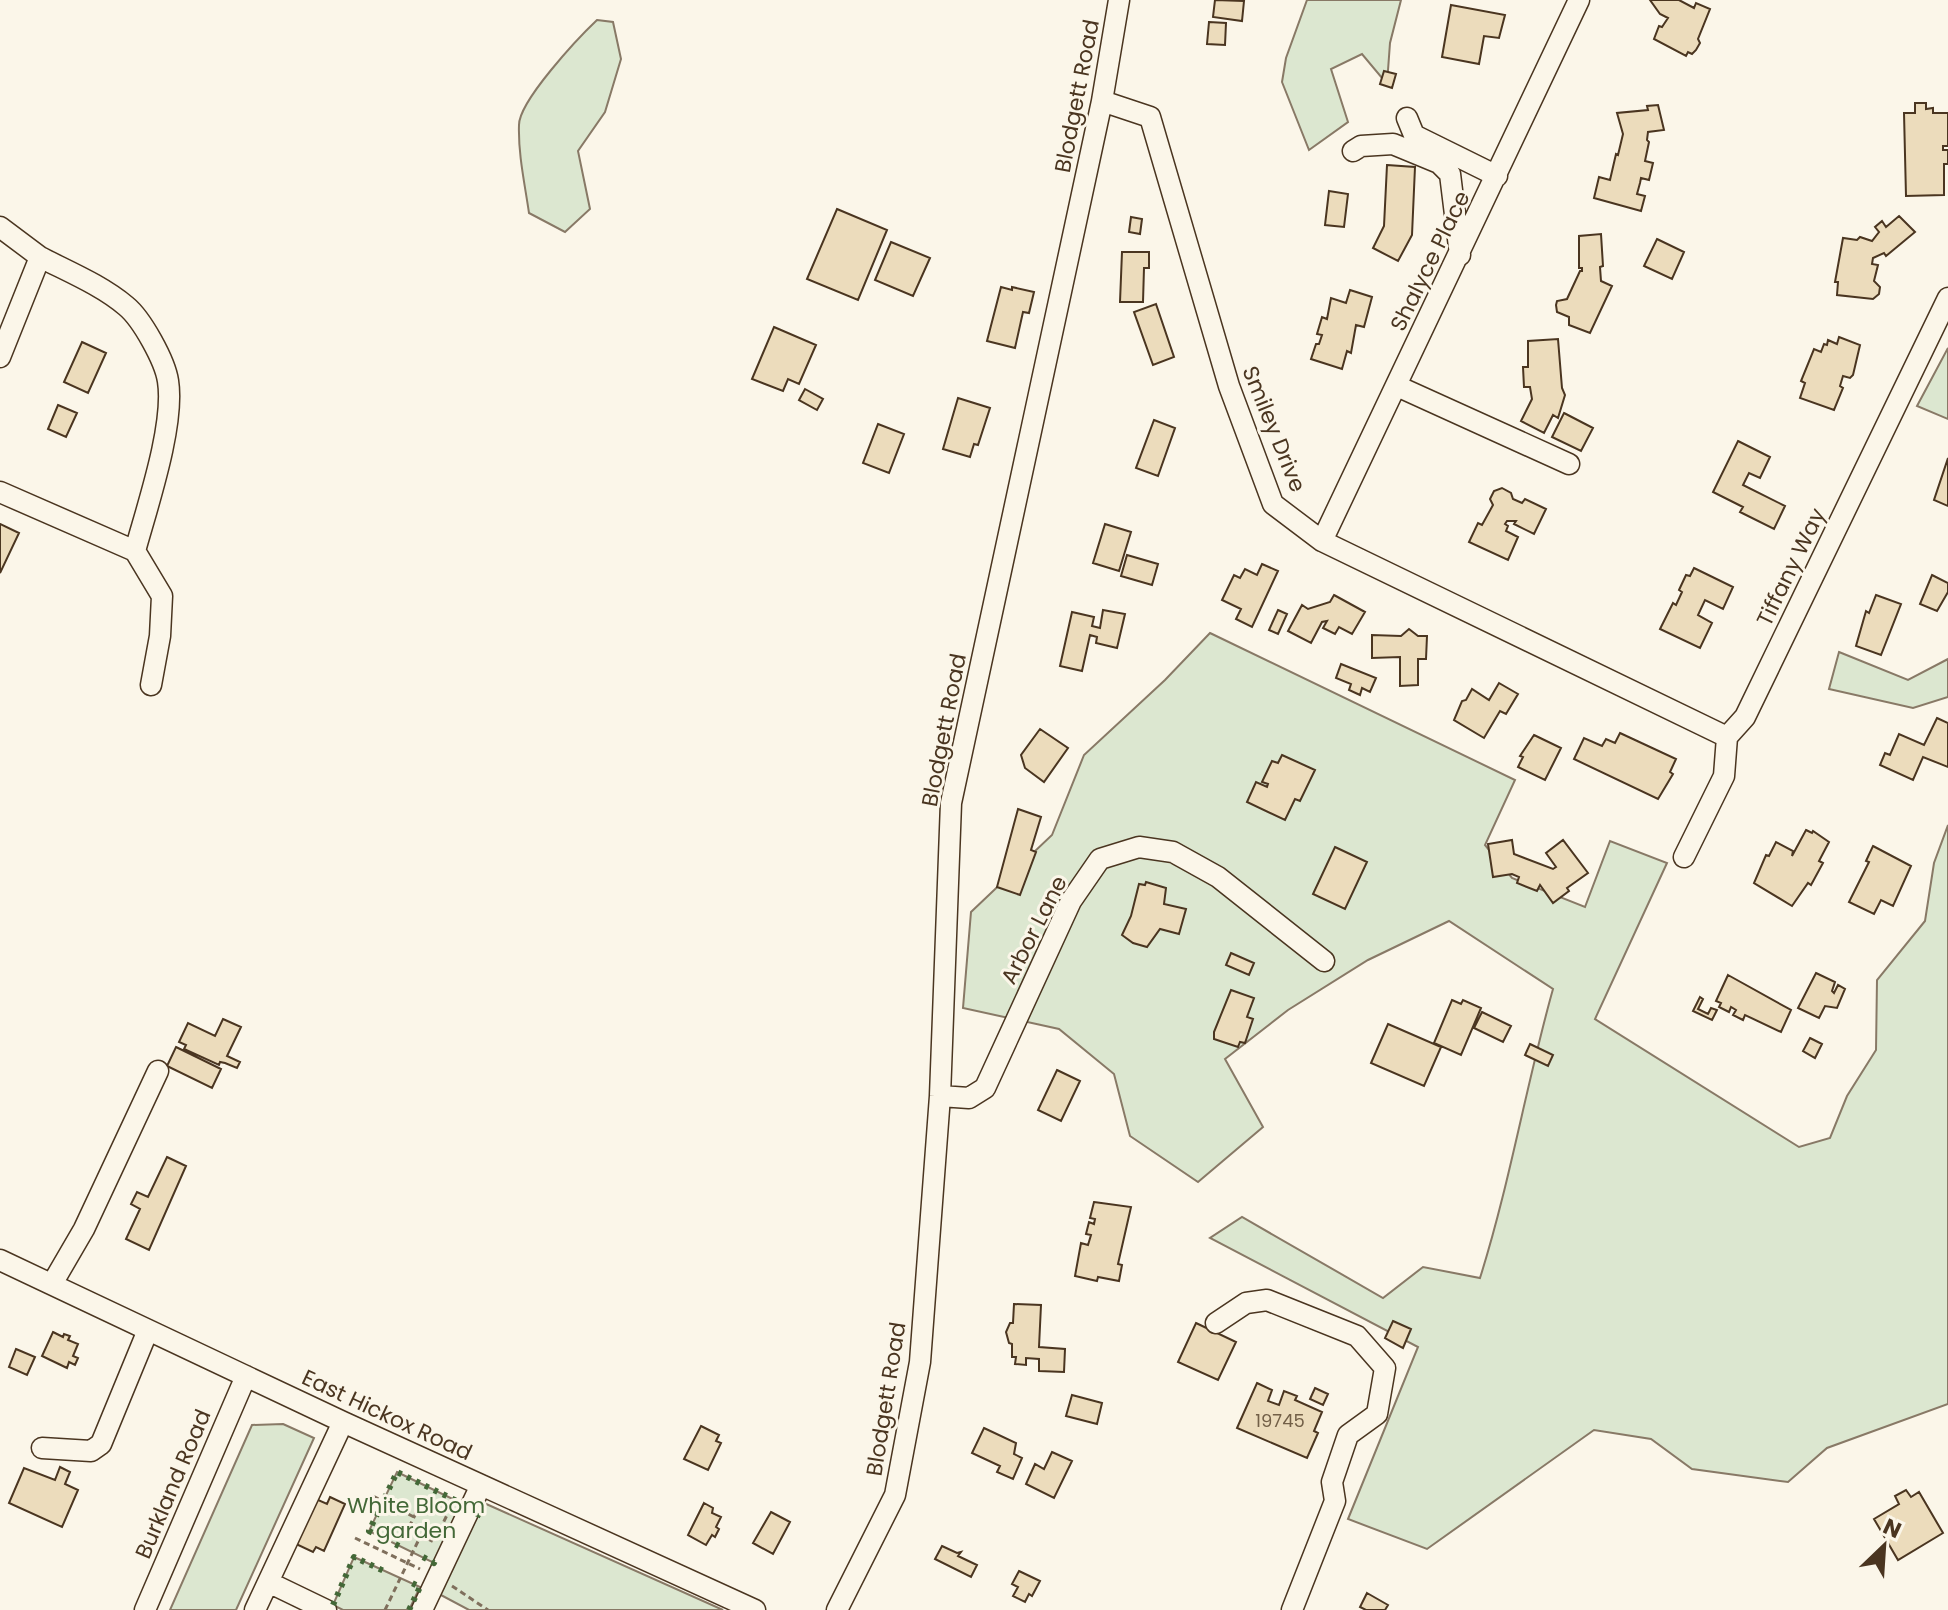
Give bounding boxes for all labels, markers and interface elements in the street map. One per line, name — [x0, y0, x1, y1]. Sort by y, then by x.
street label: Blodgett Road — [1047, 17, 1107, 175]
street label: Shalyce Place — [1383, 186, 1477, 336]
street label: Smiley Drive — [1235, 361, 1313, 497]
street label: Tiffany Way — [1749, 502, 1833, 631]
street label: Blodgett Road — [914, 651, 974, 809]
street label: Arbor Lane — [993, 870, 1075, 990]
street label: Blodgett Road — [859, 1320, 913, 1478]
street label: East Hickox Road — [297, 1362, 477, 1468]
street label: Burkland Road — [128, 1405, 218, 1563]
house number: 19745 — [1255, 1408, 1305, 1433]
park label: White Bloom garden — [347, 1490, 485, 1546]
north arrow — [1844, 1506, 1924, 1586]
text: N — [1878, 1511, 1906, 1546]

